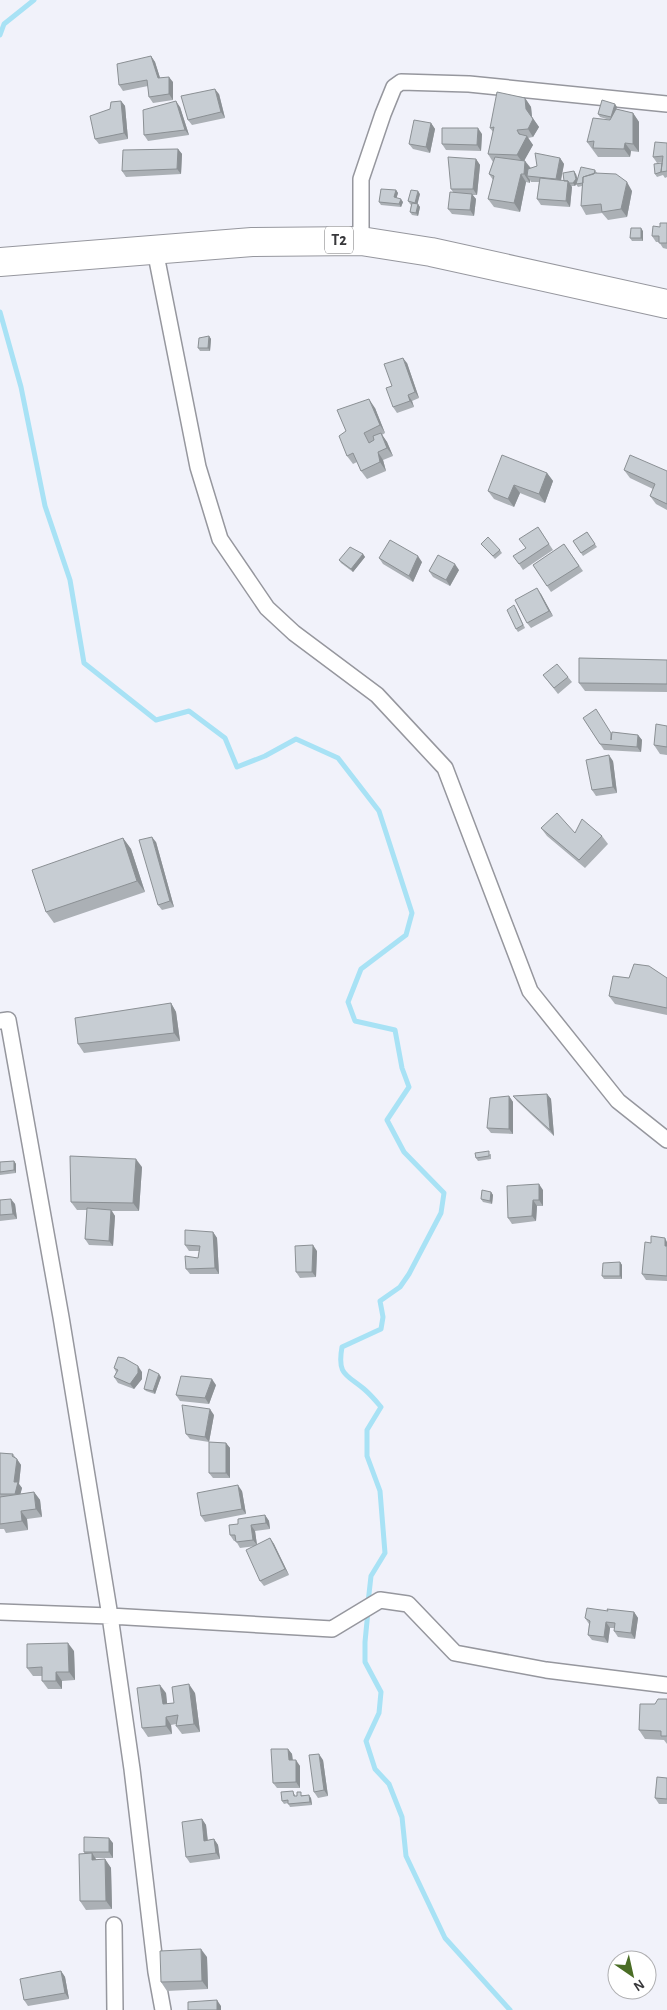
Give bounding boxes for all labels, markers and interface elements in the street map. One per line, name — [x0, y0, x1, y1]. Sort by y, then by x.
road number: T2 — [325, 226, 353, 254]
north arrow — [607, 1950, 657, 2000]
text: N — [631, 1976, 647, 1993]

